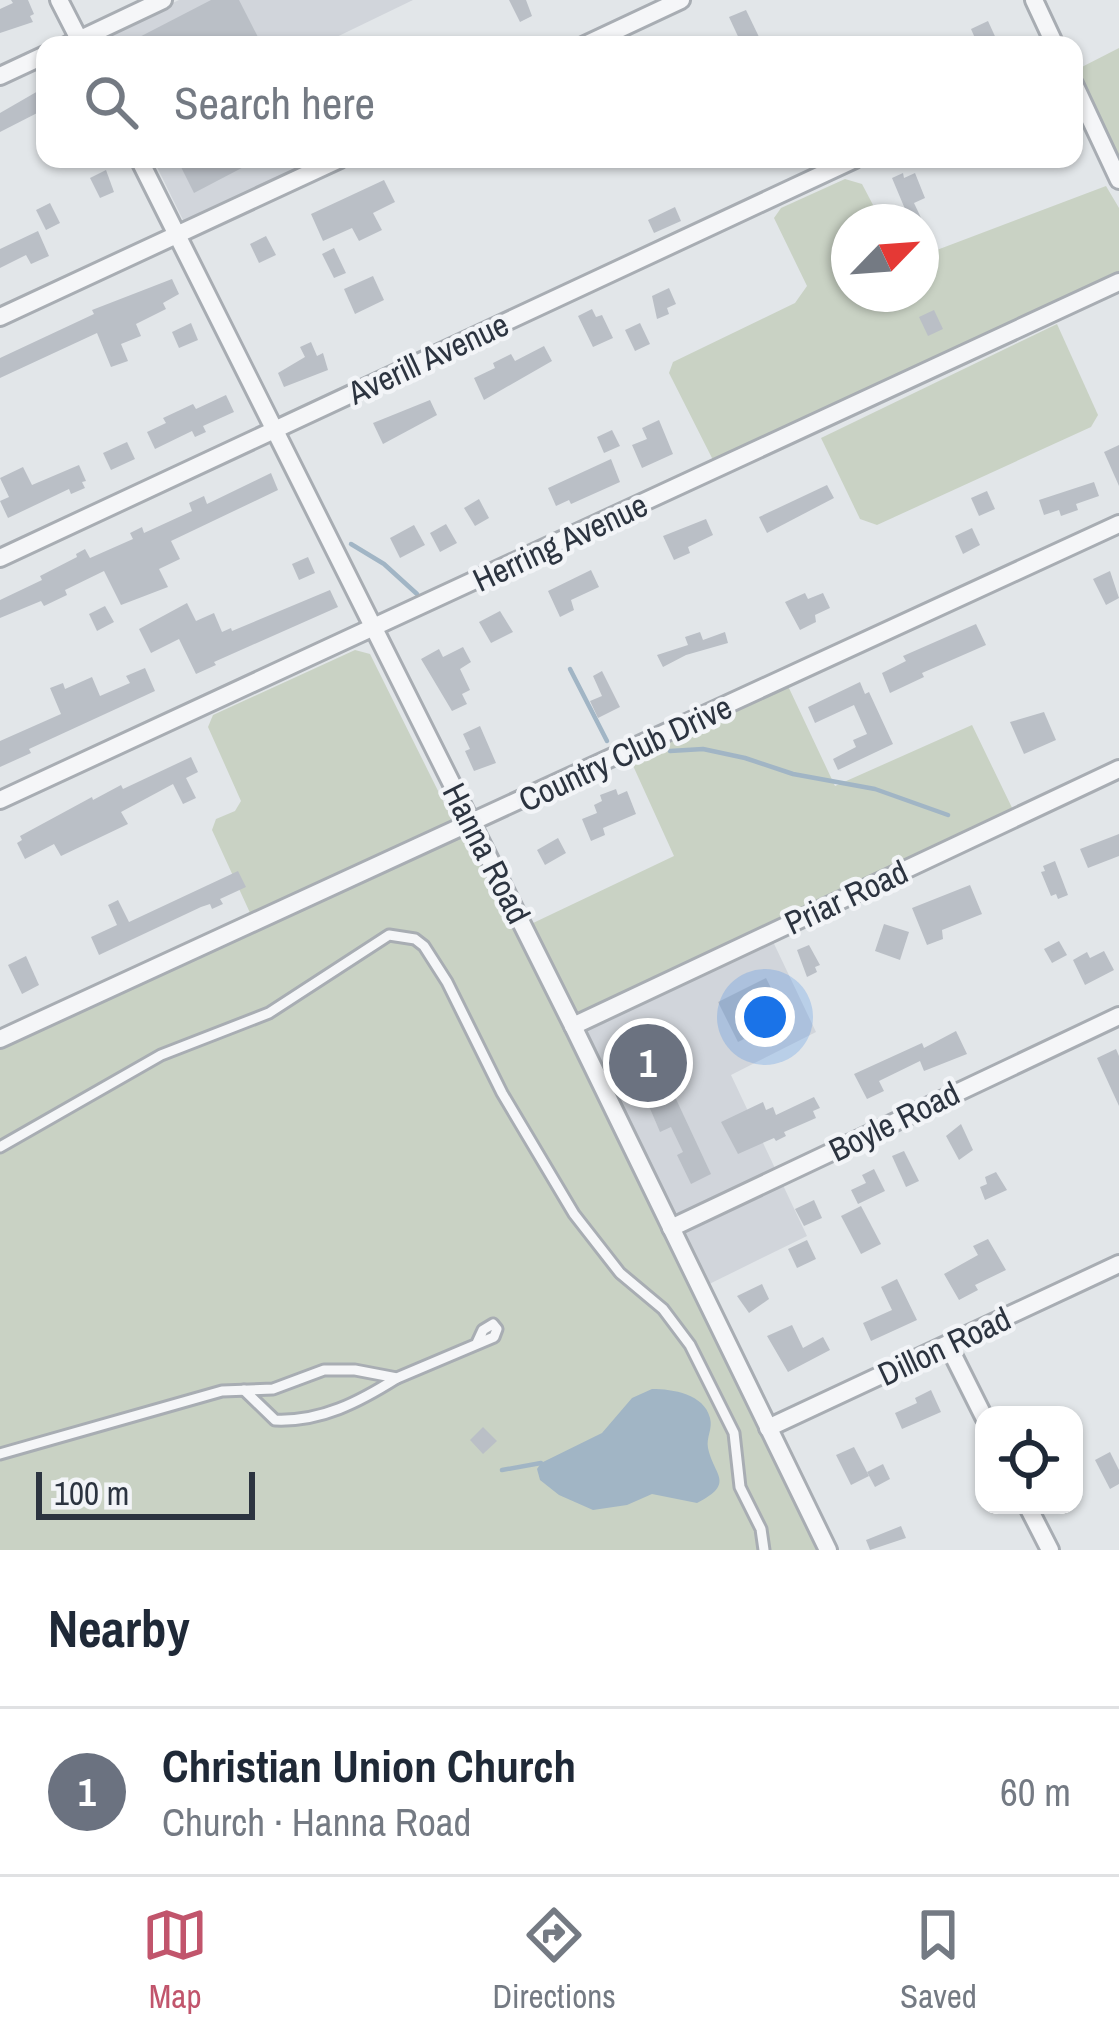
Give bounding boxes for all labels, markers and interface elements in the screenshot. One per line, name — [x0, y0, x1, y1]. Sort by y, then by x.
search box — [36, 36, 1083, 168]
icon: search — [78, 69, 144, 135]
text: Search here — [174, 72, 375, 133]
north arrow — [831, 204, 939, 312]
street label: Averill Avenue — [340, 302, 515, 415]
street label: Herring Avenue — [466, 482, 654, 602]
street label: Country Club Drive — [511, 684, 739, 822]
street label: Hanna Road — [433, 775, 541, 931]
street label: Priar Road — [777, 849, 915, 945]
your location — [735, 987, 795, 1047]
pin: 1 — [609, 1018, 687, 1108]
street label: Boyle Road — [821, 1071, 967, 1171]
street label: Dillon Road — [871, 1296, 1017, 1396]
map controls — [975, 1406, 1083, 1514]
button: locate — [975, 1406, 1083, 1514]
scale bar — [36, 1466, 255, 1519]
text: 100 m — [54, 1471, 129, 1515]
text: Nearby — [48, 1594, 190, 1663]
text: Christian Union Church — [162, 1735, 576, 1796]
text: 1 — [78, 1766, 96, 1818]
text: 60 m — [1000, 1766, 1071, 1818]
text: Church · Hanna Road — [162, 1796, 471, 1848]
tab: Map — [142, 1902, 208, 2018]
tab: Directions — [492, 1902, 616, 2018]
tab: Saved — [900, 1902, 977, 2018]

